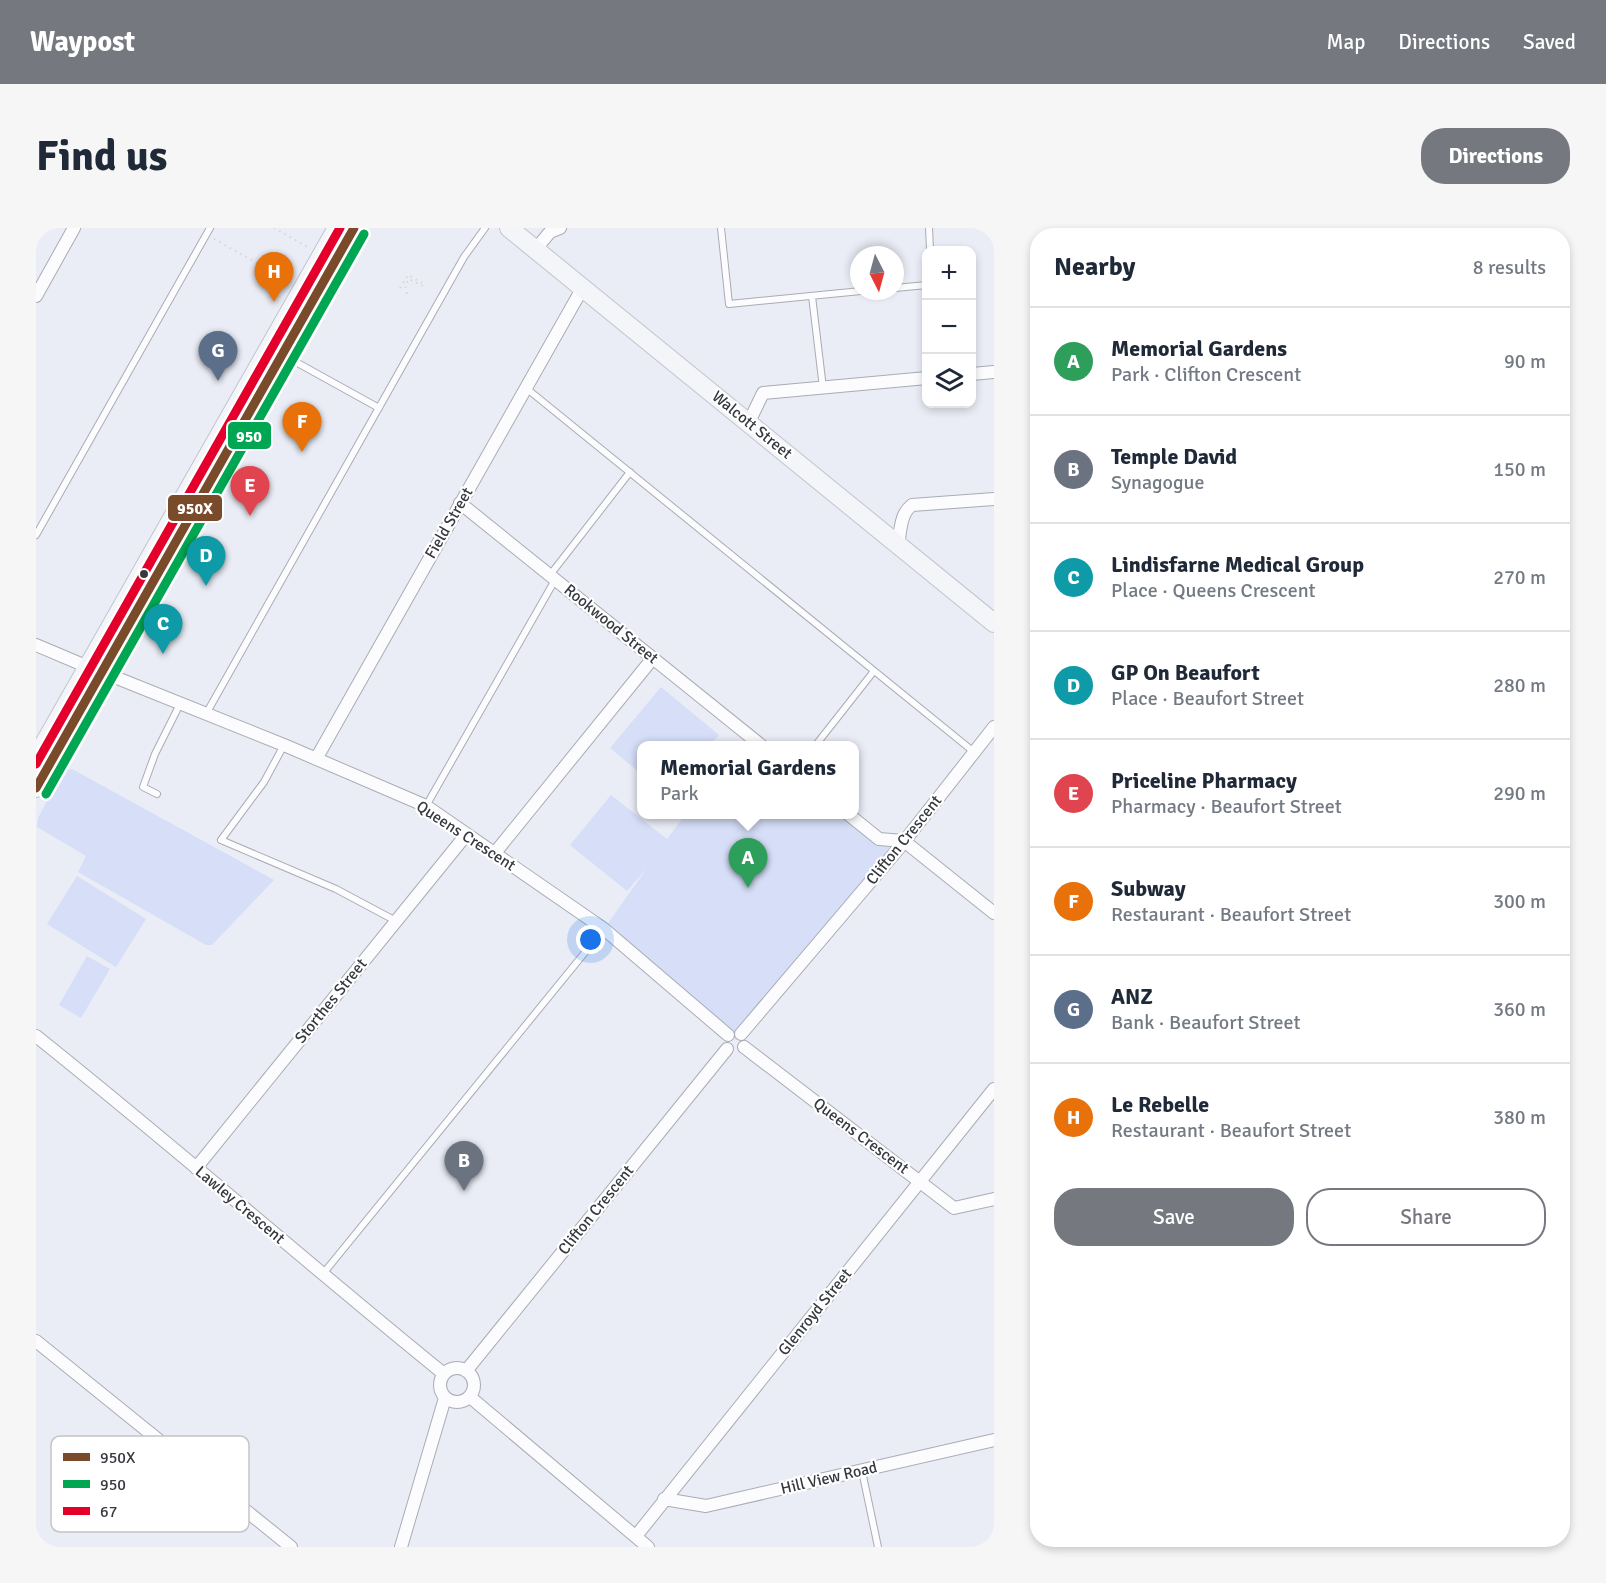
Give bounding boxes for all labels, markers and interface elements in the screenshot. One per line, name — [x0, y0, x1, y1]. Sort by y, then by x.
text: Waypost — [30, 25, 135, 59]
text: Map — [1327, 29, 1365, 55]
text: Directions — [1398, 29, 1490, 55]
text: Saved — [1523, 29, 1576, 55]
button: Directions — [1421, 128, 1570, 184]
text: Find us — [36, 131, 167, 182]
north arrow — [850, 246, 904, 300]
map controls — [922, 246, 976, 408]
button: + — [922, 246, 976, 300]
text: Nearby — [1054, 251, 1135, 283]
pin: H — [254, 253, 294, 302]
text: 8 results — [1473, 255, 1546, 280]
button: − — [922, 300, 976, 354]
pin: G — [198, 332, 237, 381]
text: Memorial Gardens — [1111, 335, 1287, 362]
text: A — [1067, 349, 1080, 374]
text: 90 m — [1504, 349, 1546, 374]
button: layers — [922, 354, 976, 408]
text: Park · Clifton Crescent — [1111, 362, 1301, 387]
street label: Walcott Street — [708, 386, 797, 464]
pin: F — [282, 402, 322, 452]
line badge: 950 — [227, 421, 272, 450]
text: 950 — [236, 427, 262, 447]
text: Temple David — [1111, 443, 1237, 470]
text: B — [1067, 457, 1080, 482]
text: 150 m — [1493, 457, 1546, 482]
pin: E — [230, 466, 270, 516]
text: Synagogue — [1111, 470, 1204, 495]
street label: Field Street — [421, 483, 478, 562]
line badge: 950X — [167, 494, 223, 522]
text: 950X — [177, 499, 213, 519]
pin: D — [186, 536, 226, 586]
text: Lindisfarne Medical Group — [1111, 551, 1364, 578]
text: C — [1067, 565, 1080, 590]
text: 270 m — [1493, 565, 1546, 590]
unlabelled marker — [138, 568, 150, 580]
text: Place · Queens Crescent — [1111, 578, 1316, 603]
street label: Rookwood Street — [560, 580, 663, 668]
pin: C — [144, 604, 182, 654]
text: GP On Beaufort — [1111, 659, 1260, 686]
text: D — [1067, 673, 1080, 698]
text: 280 m — [1493, 673, 1546, 698]
text: Place · Beaufort Street — [1111, 686, 1304, 711]
popup — [637, 741, 859, 819]
text: Memorial Gardens — [660, 754, 836, 781]
text: Priceline Pharmacy — [1111, 767, 1297, 794]
text: Park — [660, 781, 698, 806]
text: E — [1068, 781, 1079, 806]
text: 290 m — [1493, 781, 1546, 806]
street label: Clifton Crescent — [862, 791, 946, 889]
text: Pharmacy · Beaufort Street — [1111, 794, 1342, 819]
street label: Queens Crescent — [413, 796, 520, 876]
pin: A — [728, 838, 768, 888]
text: Subway — [1111, 875, 1186, 902]
text: F — [1068, 889, 1079, 914]
text: 300 m — [1493, 889, 1546, 914]
text: Restaurant · Beaufort Street — [1111, 902, 1351, 927]
your location — [576, 925, 605, 954]
street label: Storthes Street — [291, 954, 372, 1047]
text: ANZ — [1111, 983, 1153, 1010]
text: G — [1067, 997, 1080, 1022]
text: 360 m — [1493, 997, 1546, 1022]
text: Bank · Beaufort Street — [1111, 1010, 1300, 1035]
text: Le Rebelle — [1111, 1091, 1209, 1118]
street label: Queens Crescent — [809, 1094, 913, 1179]
text: H — [1067, 1105, 1080, 1130]
text: 380 m — [1493, 1105, 1546, 1130]
text: Restaurant · Beaufort Street — [1111, 1118, 1351, 1143]
pin: B — [444, 1142, 484, 1191]
street label: Clifton Crescent — [554, 1161, 638, 1259]
street label: Lawley Crescent — [191, 1162, 289, 1249]
button: Save — [1054, 1188, 1294, 1246]
button: Share — [1306, 1188, 1546, 1246]
street label: Glenroyd Street — [774, 1264, 856, 1360]
legend — [51, 1436, 249, 1532]
text: 950X — [100, 1448, 136, 1468]
street label: Hill View Road — [779, 1457, 879, 1499]
text: 950 — [100, 1475, 126, 1495]
text: 67 — [100, 1502, 117, 1522]

